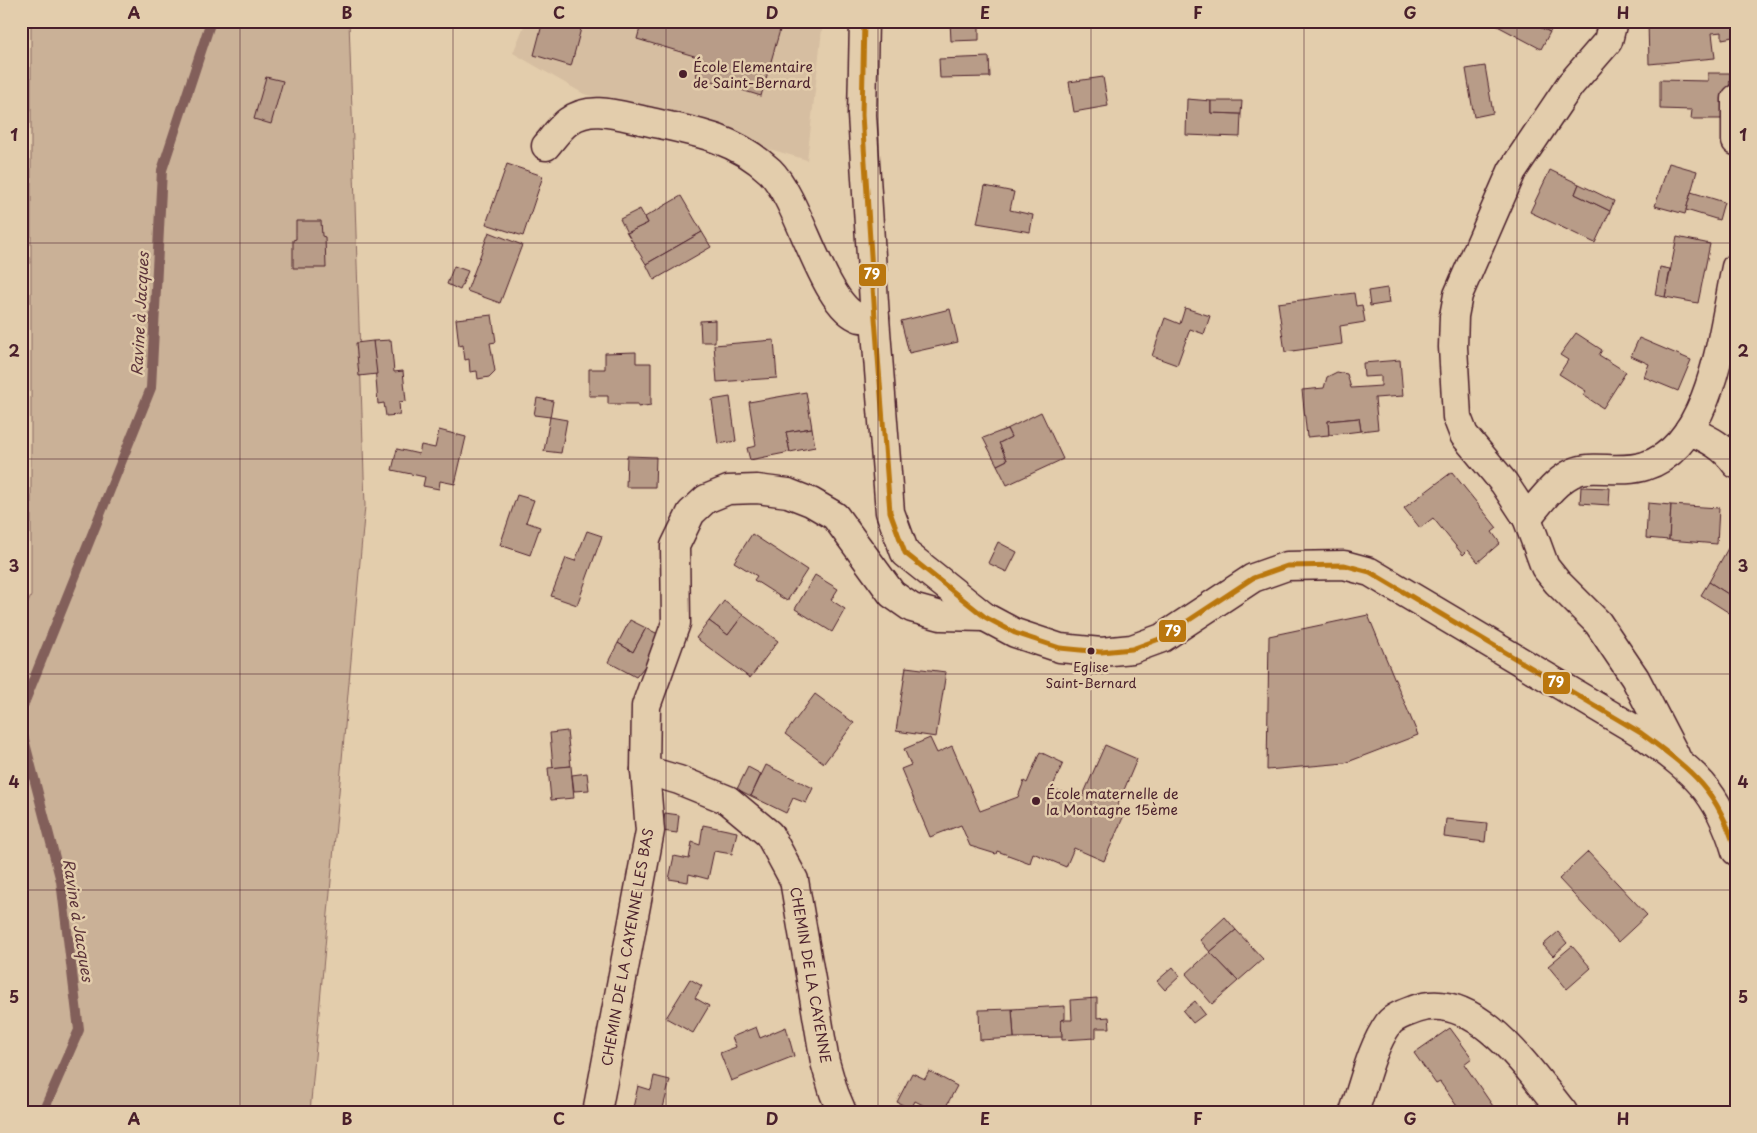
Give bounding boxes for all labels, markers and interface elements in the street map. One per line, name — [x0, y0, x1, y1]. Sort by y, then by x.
text: A — [128, 0, 141, 24]
text: B — [342, 0, 353, 24]
text: C — [553, 0, 565, 24]
text: D — [766, 0, 778, 24]
text: E — [980, 0, 990, 24]
text: F — [1193, 0, 1203, 24]
text: G — [1403, 0, 1417, 24]
text: H — [1617, 0, 1629, 24]
place label: École Elementaire de Saint-Bernard — [693, 56, 813, 93]
marker: École Elementaire de Saint-Bernard — [677, 68, 689, 80]
text: 1 — [10, 122, 18, 146]
text: 1 — [1739, 122, 1747, 146]
water label: Ravine à Jacques — [124, 250, 154, 377]
line badge: 79 — [858, 263, 887, 287]
text: 79 — [864, 263, 880, 284]
text: 2 — [8, 338, 20, 362]
text: 2 — [1737, 338, 1749, 362]
text: 3 — [9, 553, 19, 577]
text: 3 — [1738, 553, 1748, 577]
line badge: 79 — [1158, 619, 1187, 643]
text: 79 — [1165, 620, 1181, 641]
marker: Eglise Saint-Bernard — [1086, 646, 1096, 656]
place label: Eglise Saint-Bernard — [1045, 657, 1137, 692]
line badge: 79 — [1542, 671, 1571, 695]
text: 79 — [1548, 671, 1564, 692]
text: 4 — [9, 769, 20, 793]
text: 4 — [1738, 769, 1749, 793]
place label: École maternelle de la Montagne 15ème — [1046, 783, 1179, 820]
marker: École maternelle de la Montagne 15ème — [1030, 795, 1042, 807]
street label: CHEMIN DE LA CAYENNE LES BAS — [596, 826, 658, 1068]
water label: Ravine à Jacques — [58, 857, 100, 984]
street label: CHEMIN DE LA CAYENNE — [785, 885, 837, 1065]
text: 5 — [9, 984, 19, 1008]
text: 5 — [1738, 984, 1748, 1008]
text: A — [128, 1106, 141, 1130]
text: B — [342, 1106, 353, 1130]
text: C — [553, 1106, 565, 1130]
text: D — [766, 1106, 778, 1130]
text: E — [980, 1106, 990, 1130]
text: F — [1193, 1106, 1203, 1130]
text: G — [1403, 1106, 1417, 1130]
text: H — [1617, 1106, 1629, 1130]

